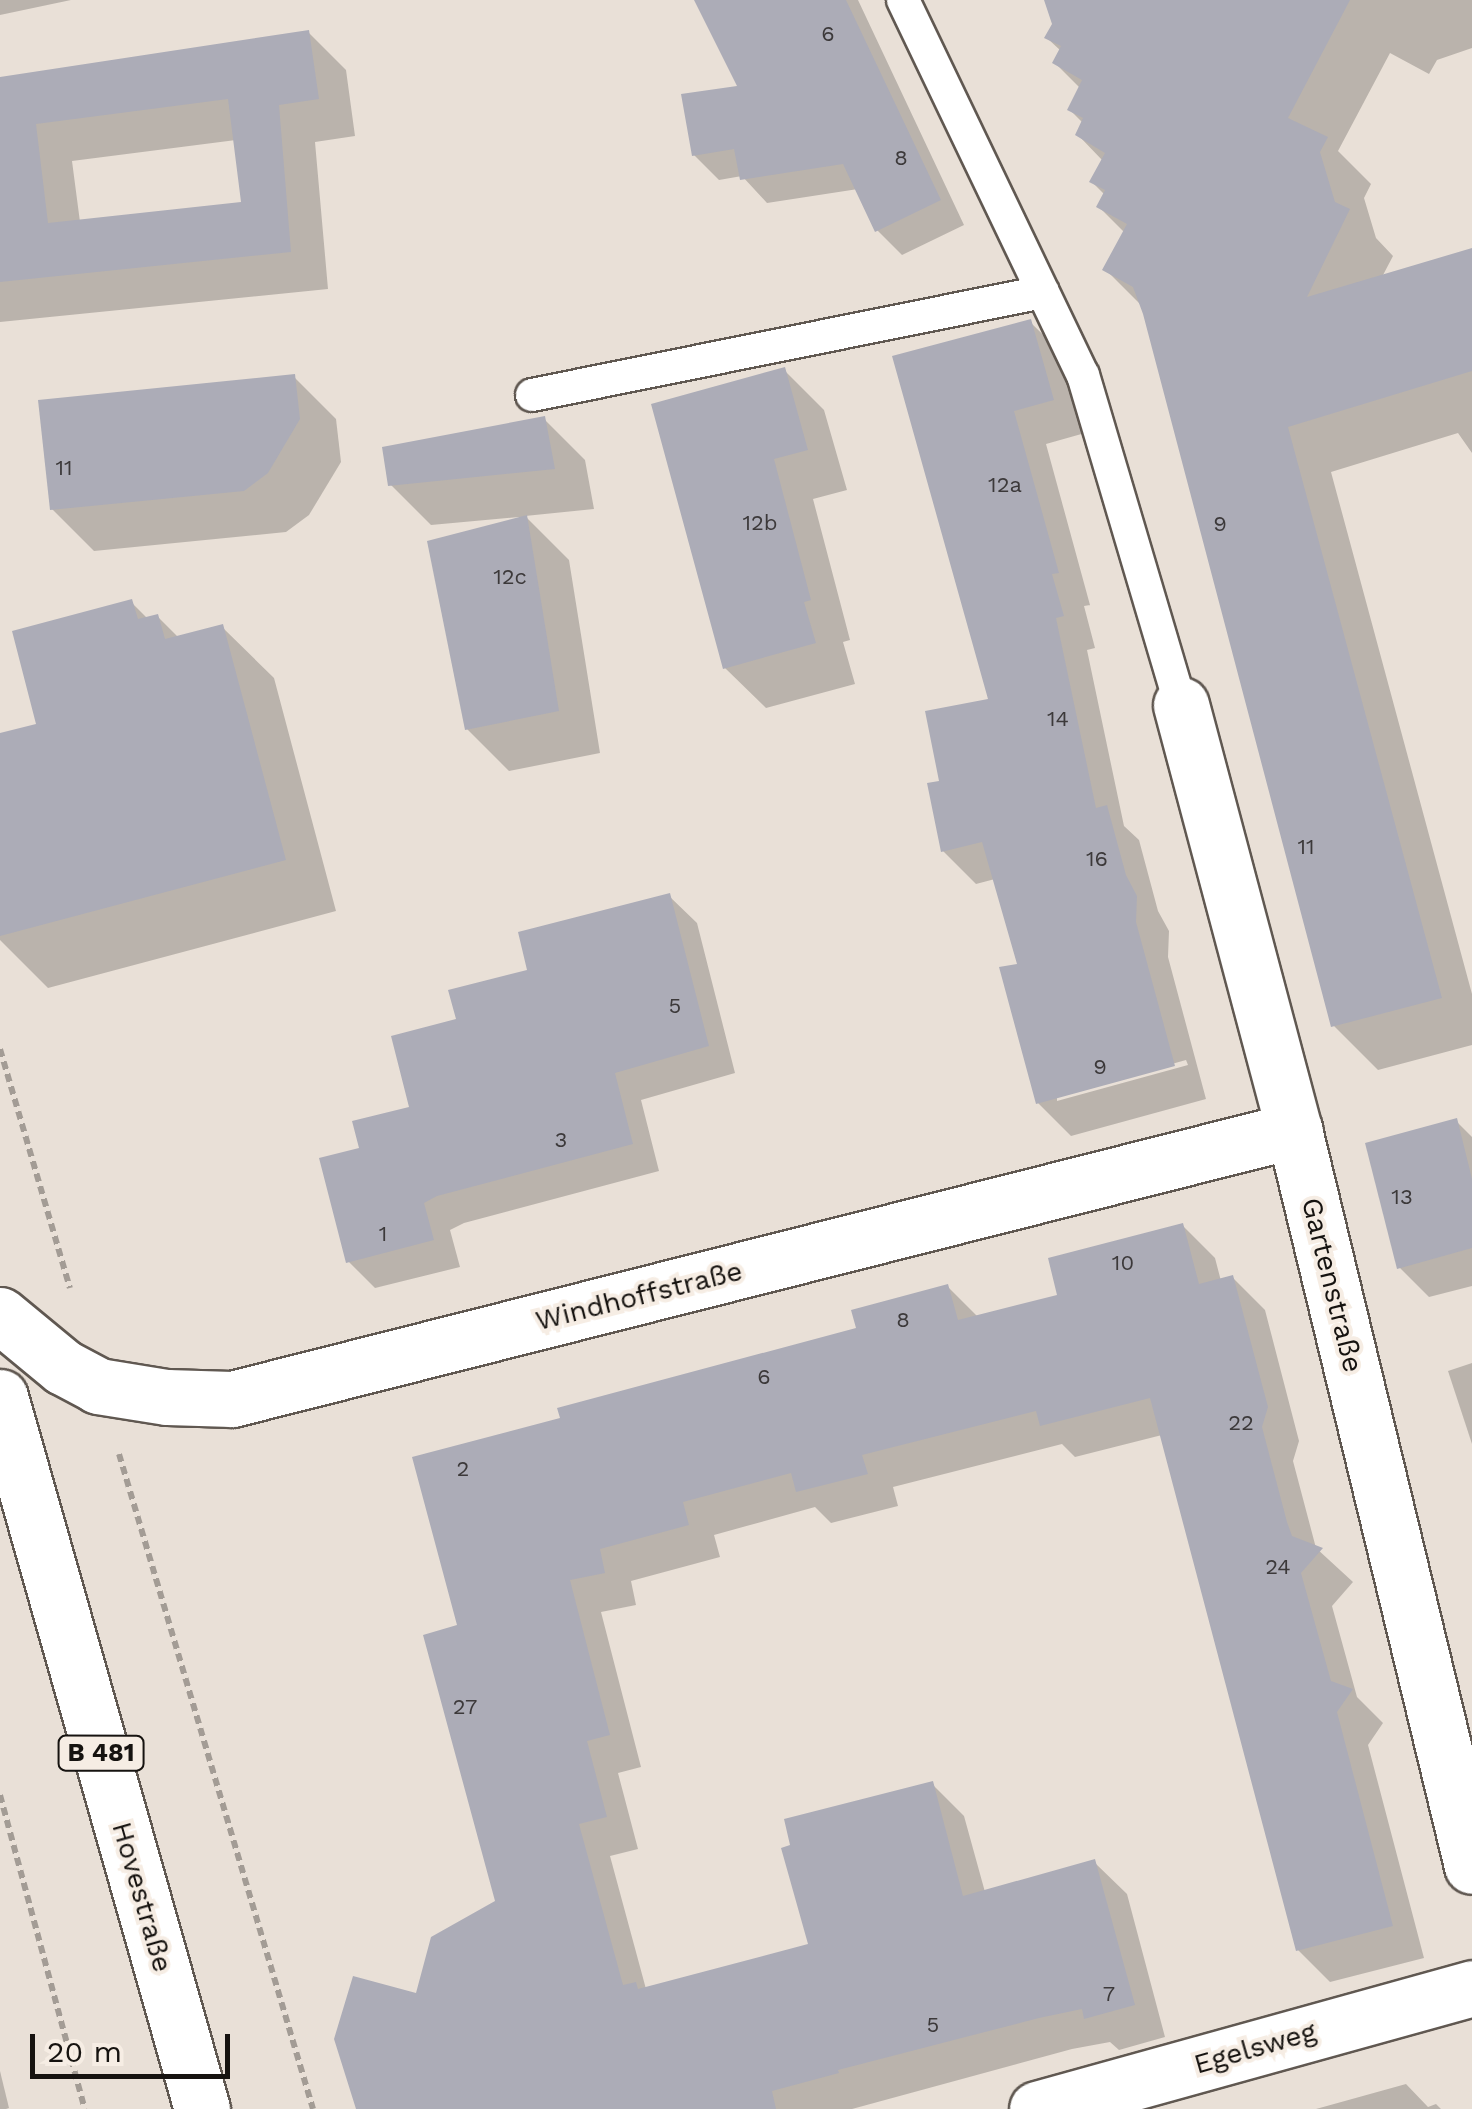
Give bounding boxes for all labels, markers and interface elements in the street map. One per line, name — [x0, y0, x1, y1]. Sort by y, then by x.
house number: 6 — [821, 21, 835, 47]
house number: 8 — [894, 145, 908, 171]
house number: 11 — [55, 455, 73, 481]
house number: 12a — [988, 472, 1022, 498]
house number: 12b — [742, 510, 778, 536]
house number: 9 — [1213, 511, 1227, 537]
house number: 12c — [493, 564, 527, 590]
house number: 14 — [1047, 706, 1069, 732]
house number: 11 — [1297, 834, 1315, 860]
house number: 16 — [1086, 846, 1108, 872]
house number: 5 — [669, 993, 681, 1019]
house number: 9 — [1093, 1054, 1107, 1080]
house number: 3 — [555, 1127, 567, 1153]
house number: 13 — [1391, 1184, 1413, 1210]
street label: Gartenstraße — [1294, 1194, 1370, 1376]
house number: 1 — [379, 1221, 387, 1247]
house number: 10 — [1112, 1250, 1134, 1276]
street label: Windhoffstraße — [532, 1254, 746, 1338]
house number: 8 — [896, 1307, 910, 1333]
house number: 6 — [757, 1364, 771, 1390]
house number: 22 — [1228, 1410, 1254, 1436]
house number: 2 — [457, 1456, 469, 1482]
house number: 24 — [1265, 1554, 1291, 1580]
house number: 27 — [453, 1694, 477, 1720]
road number: B 481 — [56, 1733, 146, 1773]
street label: Hovestraße — [105, 1818, 179, 1976]
house number: 7 — [1103, 1981, 1115, 2007]
house number: 5 — [927, 2012, 939, 2038]
scale bar — [35, 2014, 235, 2076]
street label: Egelsweg — [1190, 2015, 1320, 2081]
text: 20 m — [47, 2034, 122, 2069]

